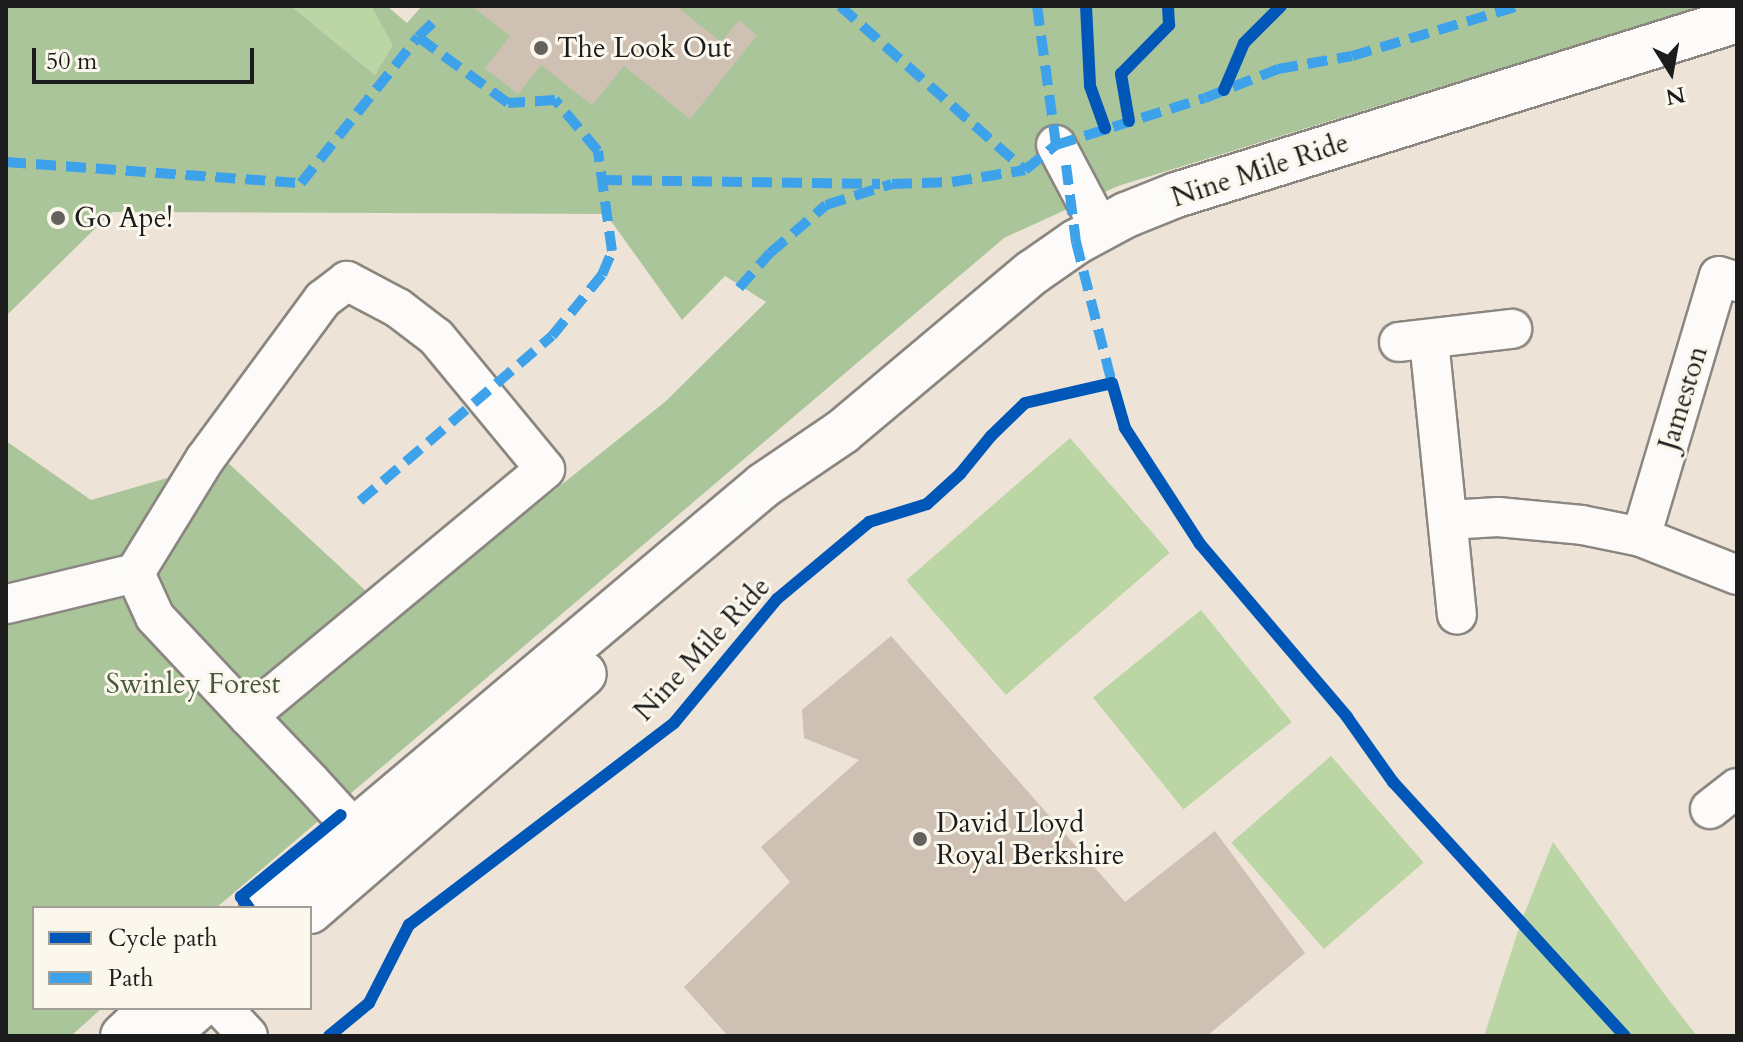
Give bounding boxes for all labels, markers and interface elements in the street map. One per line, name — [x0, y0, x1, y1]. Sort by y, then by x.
place label: The Look Out — [557, 31, 731, 65]
scale bar — [36, 32, 258, 82]
north arrow — [1631, 32, 1711, 112]
marker: The Look Out — [532, 39, 550, 57]
text: 50 m — [46, 45, 97, 78]
text: N — [1663, 79, 1688, 112]
street label: Nine Mile Ride — [1167, 126, 1353, 214]
place label: Go Ape! — [74, 201, 173, 235]
marker: Go Ape! — [49, 209, 67, 227]
street label: Jameston — [1651, 342, 1715, 454]
street label: Nine Mile Ride — [627, 570, 777, 728]
park label: Swinley Forest — [106, 667, 280, 701]
place label: David Lloyd Royal Berkshire — [936, 806, 1125, 872]
marker: David Lloyd Royal Berkshire — [911, 830, 929, 848]
legend — [32, 906, 312, 1010]
text: Cycle path — [108, 922, 217, 955]
text: Path — [108, 962, 153, 995]

